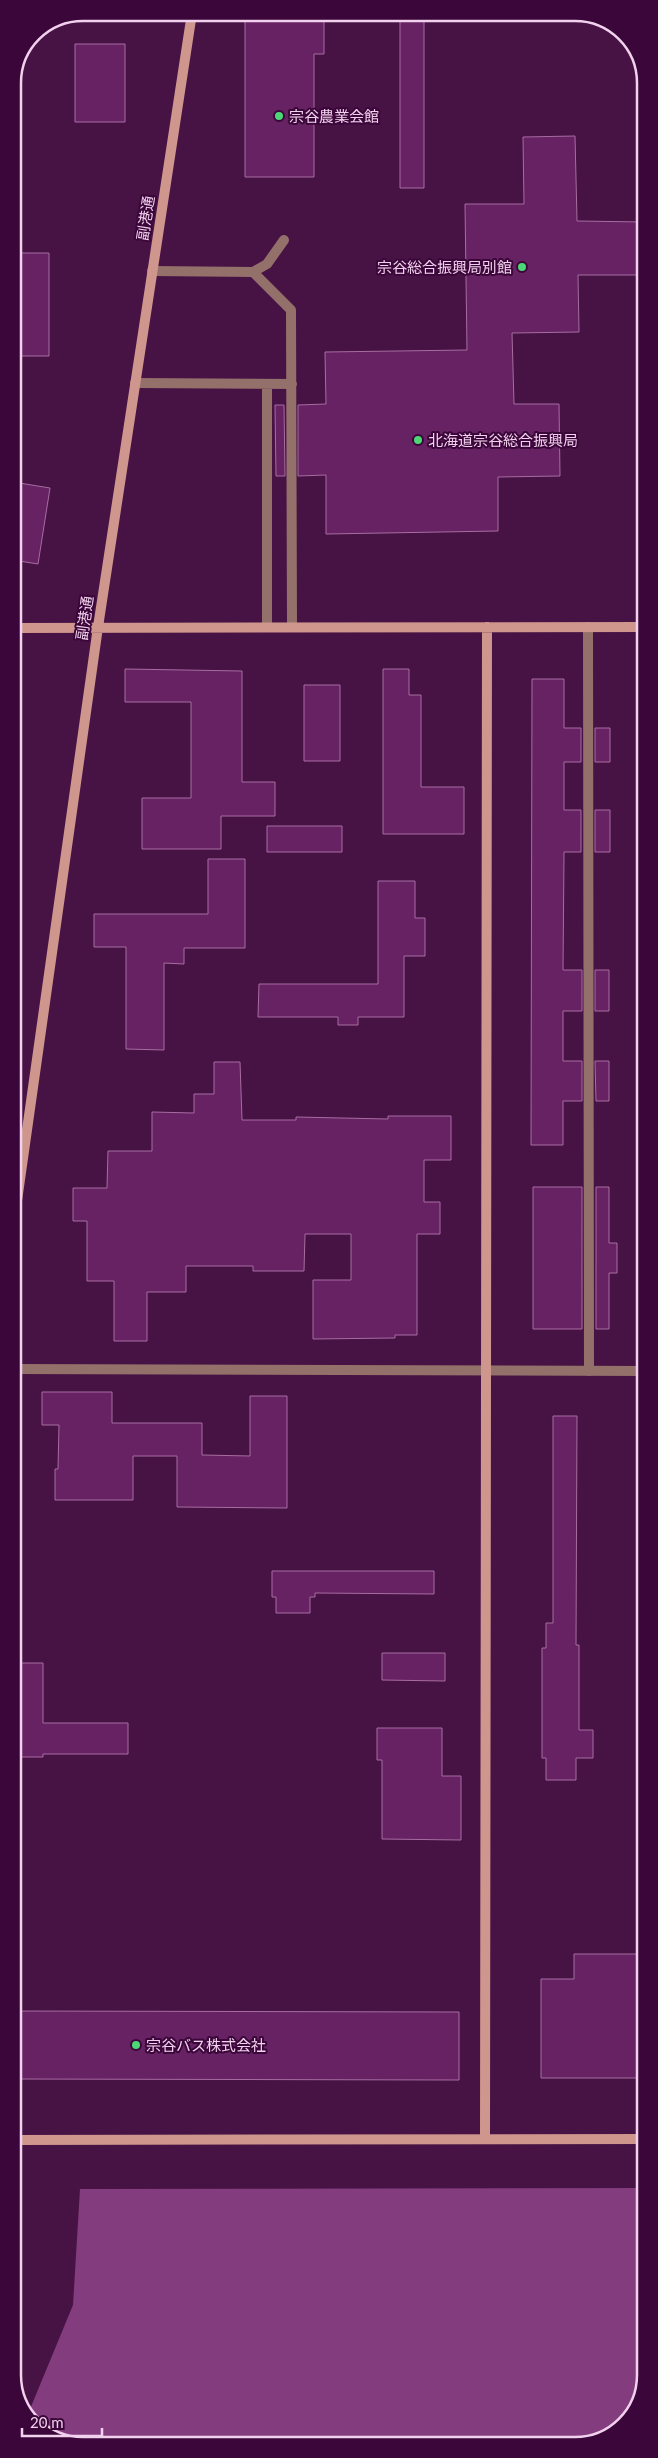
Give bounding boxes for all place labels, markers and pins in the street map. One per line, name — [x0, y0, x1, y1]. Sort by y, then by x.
place label: 宗谷農業会館 — [289, 107, 379, 125]
marker: 宗谷農業会館 — [273, 110, 285, 122]
place label: 宗谷総合振興局別館 — [377, 258, 512, 276]
marker: 宗谷総合振興局別館 — [516, 261, 528, 273]
place label: 北海道宗谷総合振興局 — [428, 431, 578, 449]
marker: 北海道宗谷総合振興局 — [412, 434, 424, 446]
place label: 宗谷バス株式会社 — [146, 2036, 266, 2054]
marker: 宗谷バス株式会社 — [130, 2039, 142, 2051]

